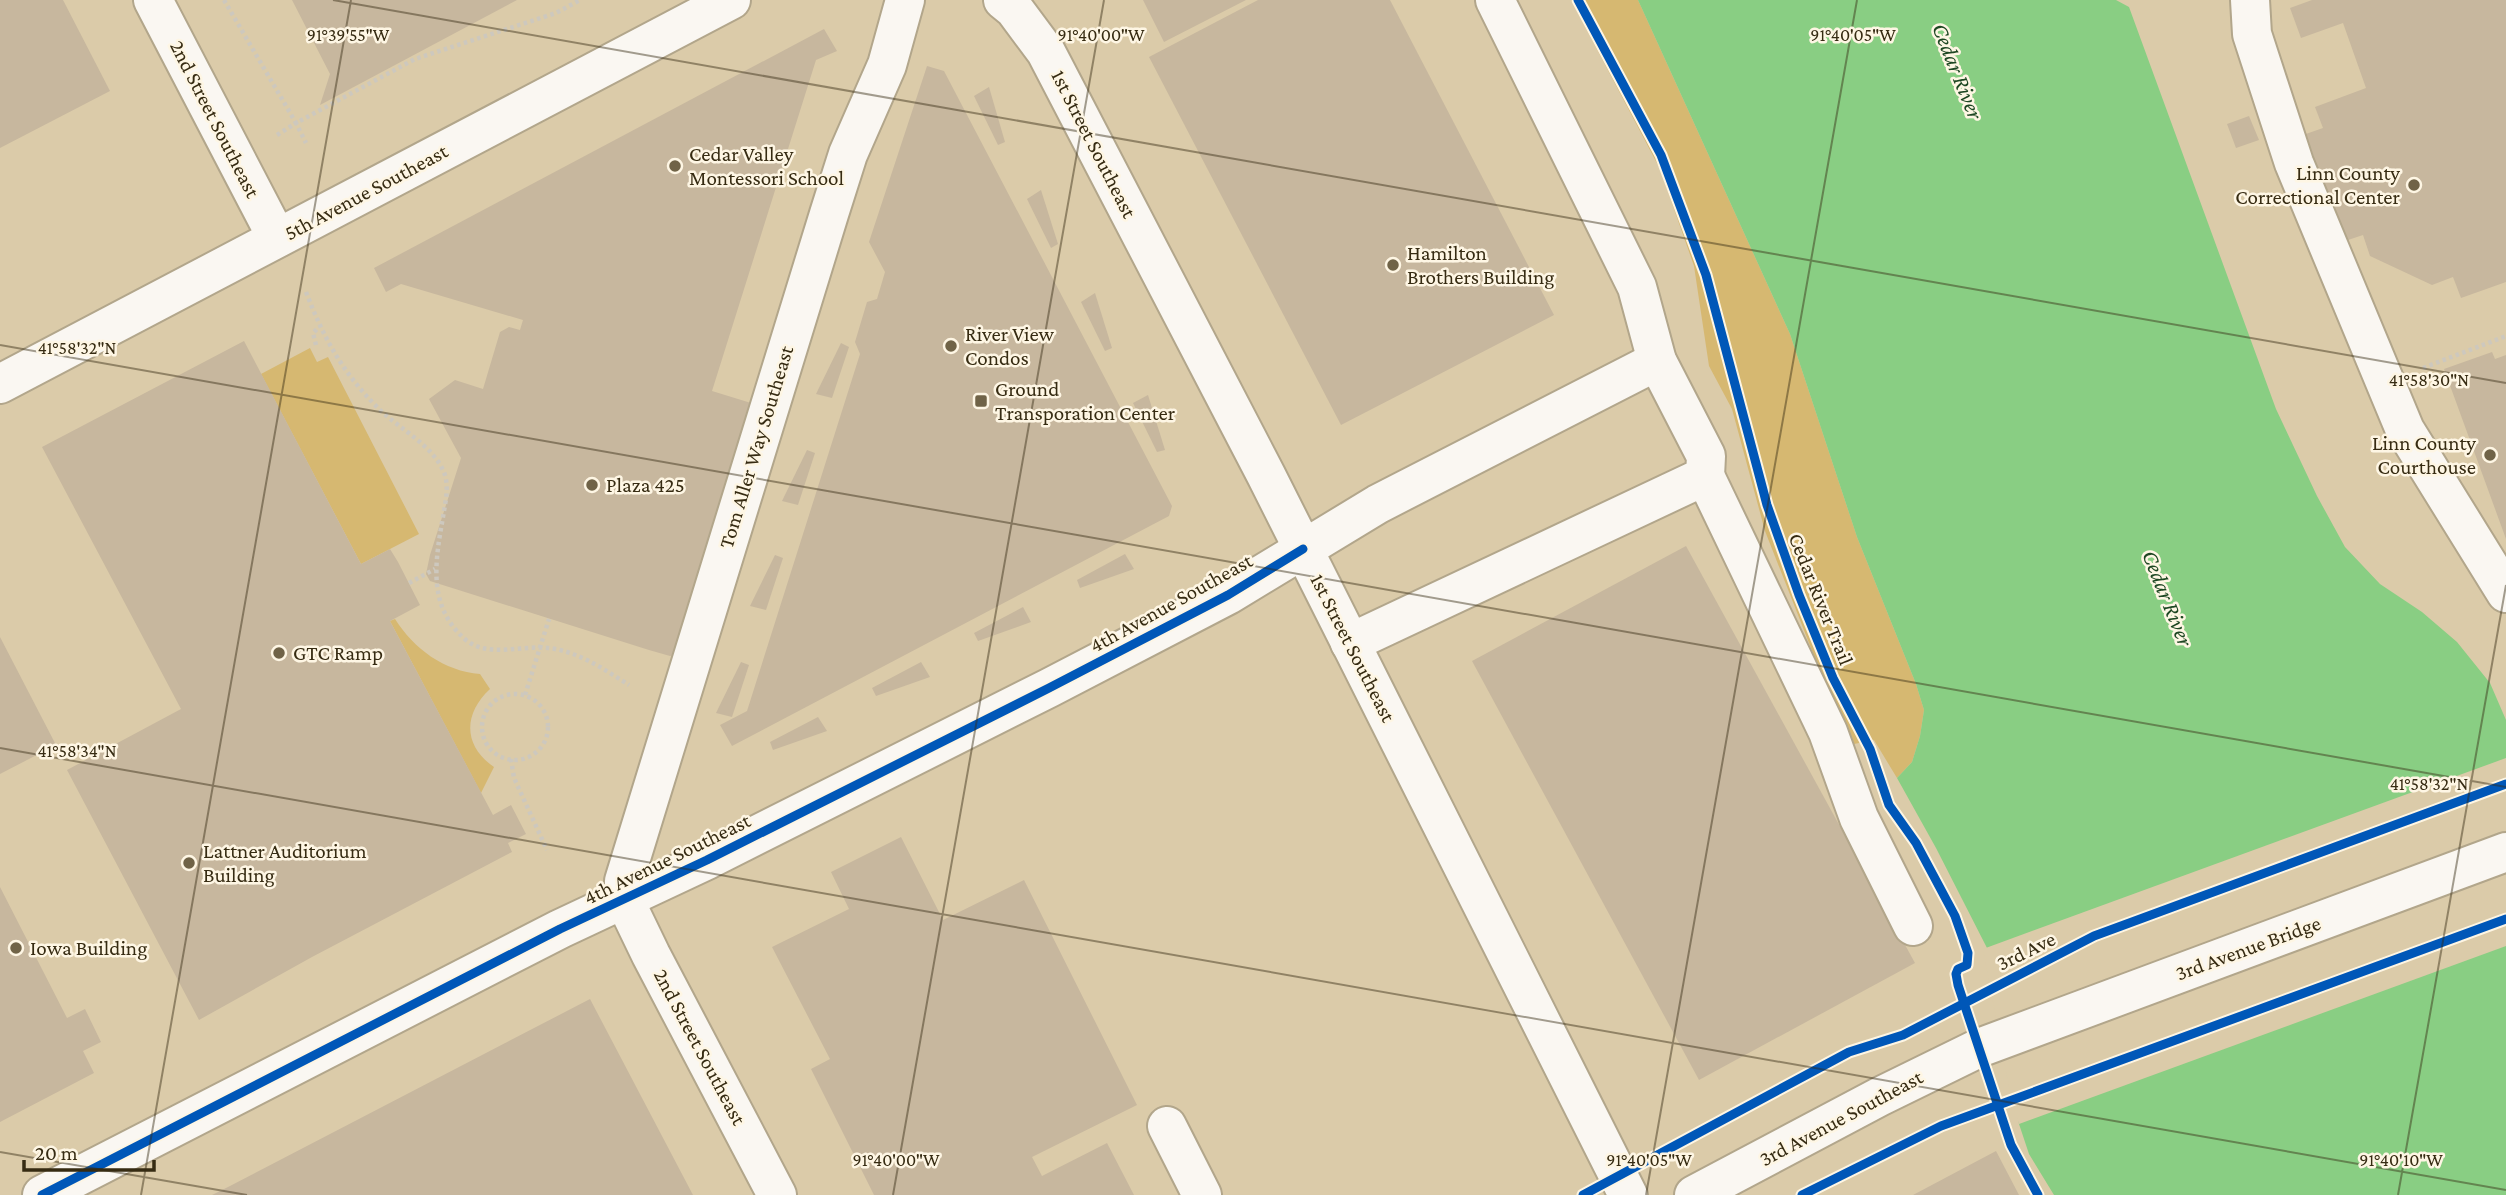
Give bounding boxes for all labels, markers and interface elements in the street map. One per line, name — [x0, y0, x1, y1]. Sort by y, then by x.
water label: Cedar River — [1927, 19, 1989, 124]
text: 91°39'55"W — [307, 25, 390, 45]
text: 91°40'00"W — [1058, 25, 1145, 45]
text: 91°40'05"W — [1810, 25, 1896, 45]
street label: 2nd Street Southeast — [165, 36, 265, 203]
street label: 1st Street Southeast — [1046, 66, 1142, 223]
street label: 5th Avenue Southeast — [280, 138, 453, 245]
place label: Cedar Valley Montessori School — [689, 142, 844, 190]
marker: Cedar Valley Montessori School — [667, 158, 683, 174]
place label: Linn County Correctional Center — [2235, 161, 2401, 209]
marker: Linn County Correctional Center — [2406, 177, 2422, 193]
place label: Hamilton Brothers Building — [1407, 241, 1555, 289]
marker: Hamilton Brothers Building — [1385, 257, 1401, 273]
place label: River View Condos — [965, 322, 1055, 370]
text: 41°58'32"N — [38, 338, 117, 358]
marker: River View Condos — [943, 338, 959, 354]
street label: Tom Aller Way Southeast — [714, 342, 799, 551]
text: 41°58'30"N — [2389, 370, 2469, 390]
place label: Ground Transporation Center — [995, 377, 1176, 425]
marker: Ground Transporation Center — [973, 393, 989, 409]
place label: Linn County Courthouse — [2372, 431, 2476, 479]
marker: Linn County Courthouse — [2482, 447, 2498, 463]
place label: Plaza 425 — [606, 473, 685, 497]
marker: Plaza 425 — [584, 477, 600, 493]
street label: Cedar River Trail — [1784, 530, 1858, 668]
water label: Cedar River — [2137, 546, 2199, 651]
street label: 4th Avenue Southeast — [1085, 548, 1258, 658]
street label: 1st Street Southeast — [1305, 570, 1401, 727]
place label: GTC Ramp — [293, 641, 383, 665]
marker: GTC Ramp — [271, 645, 287, 661]
text: 41°58'34"N — [37, 741, 117, 761]
text: 41°58'32"N — [2390, 774, 2469, 794]
street label: 4th Avenue Southeast — [580, 808, 755, 910]
place label: Lattner Auditorium Building — [203, 839, 367, 887]
marker: Lattner Auditorium Building — [181, 855, 197, 871]
street label: 3rd Avenue Bridge — [2172, 911, 2324, 985]
street label: 3rd Ave — [1993, 927, 2059, 975]
place label: Iowa Building — [30, 936, 147, 960]
marker: Iowa Building — [8, 940, 24, 956]
street label: 2nd Street Southeast — [649, 965, 752, 1130]
street label: 3rd Avenue Southeast — [1755, 1064, 1928, 1171]
scale bar — [24, 1128, 154, 1172]
text: 20 m — [35, 1141, 78, 1165]
text: 91°40'00"W — [853, 1150, 940, 1170]
text: 91°40'05"W — [1606, 1150, 1692, 1170]
text: 91°40'10"W — [2359, 1150, 2443, 1170]

